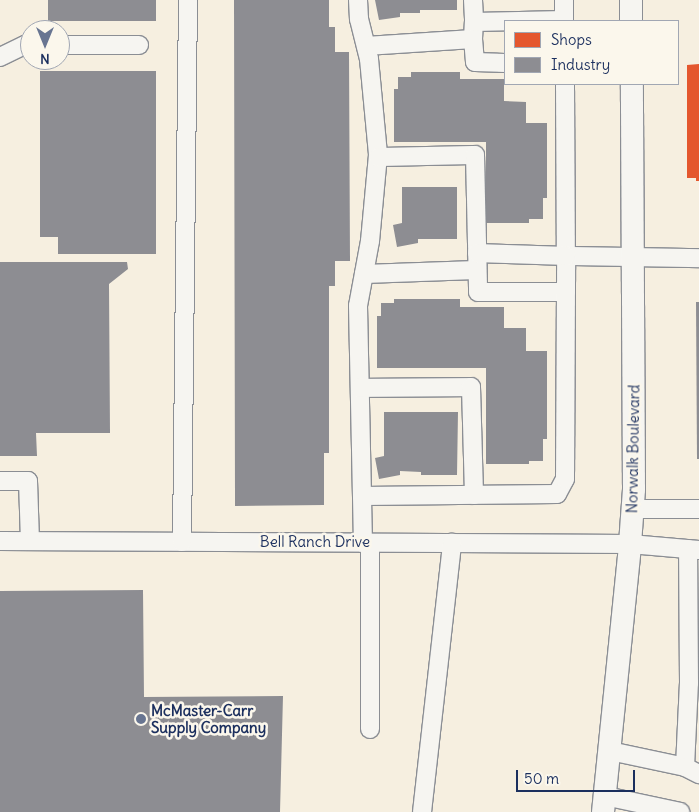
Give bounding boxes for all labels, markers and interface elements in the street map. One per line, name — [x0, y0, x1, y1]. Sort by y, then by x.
north arrow — [20, 20, 70, 70]
legend — [504, 20, 679, 85]
text: Shops — [551, 30, 592, 49]
text: N — [40, 50, 50, 68]
text: Industry — [551, 55, 610, 74]
street label: Norwalk Boulevard — [623, 384, 643, 514]
street label: Bell Ranch Drive — [260, 533, 370, 551]
place label: McMaster-Carr Supply Company — [151, 701, 266, 736]
marker: McMaster-Carr Supply Company — [135, 713, 147, 725]
scale bar — [519, 760, 638, 792]
text: 50 m — [524, 769, 559, 788]

